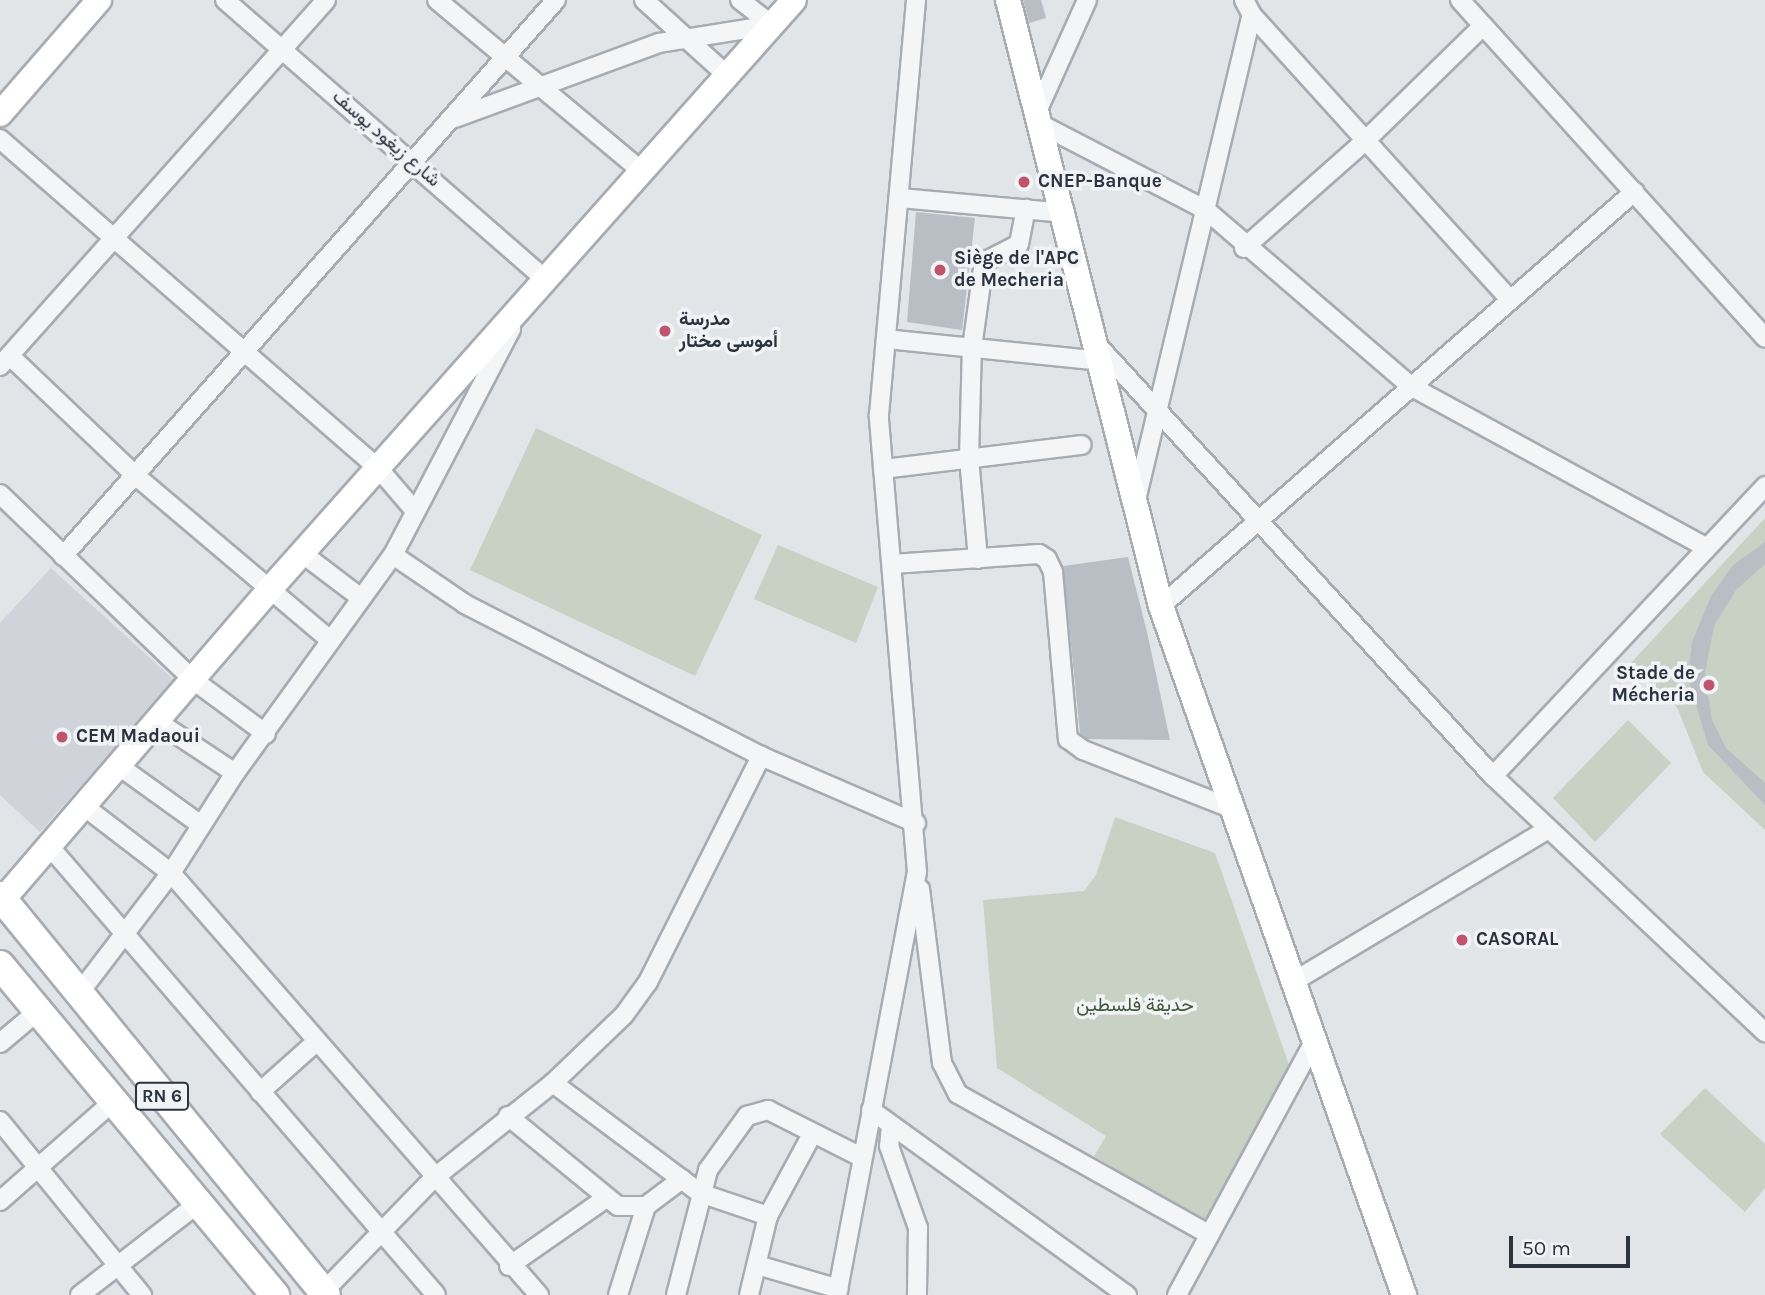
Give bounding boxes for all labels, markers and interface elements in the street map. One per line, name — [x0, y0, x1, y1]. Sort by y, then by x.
street label: شارع زيغود يوسف — [327, 86, 445, 192]
place label: CNEP-Banque — [1038, 171, 1162, 193]
marker: CNEP-Banque — [1016, 174, 1032, 190]
place label: Siège de l'APC de Mecheria — [954, 248, 1079, 292]
marker: Siège de l'APC de Mecheria — [932, 262, 948, 278]
place label: مدرسة أموسى مختار — [679, 309, 778, 353]
marker: مدرسة أموسى مختار — [657, 323, 673, 339]
place label: Stade de Mécheria — [1612, 663, 1695, 707]
marker: Stade de Mécheria — [1701, 677, 1717, 693]
place label: CEM Madaoui — [76, 726, 200, 748]
marker: CEM Madaoui — [54, 729, 70, 745]
place label: CASORAL — [1476, 929, 1558, 951]
marker: CASORAL — [1454, 932, 1470, 948]
park label: حديقة فلسطين — [1076, 995, 1194, 1017]
road number: RN 6 — [134, 1082, 190, 1111]
scale bar — [1513, 1222, 1634, 1266]
text: 50 m — [1522, 1236, 1571, 1260]

